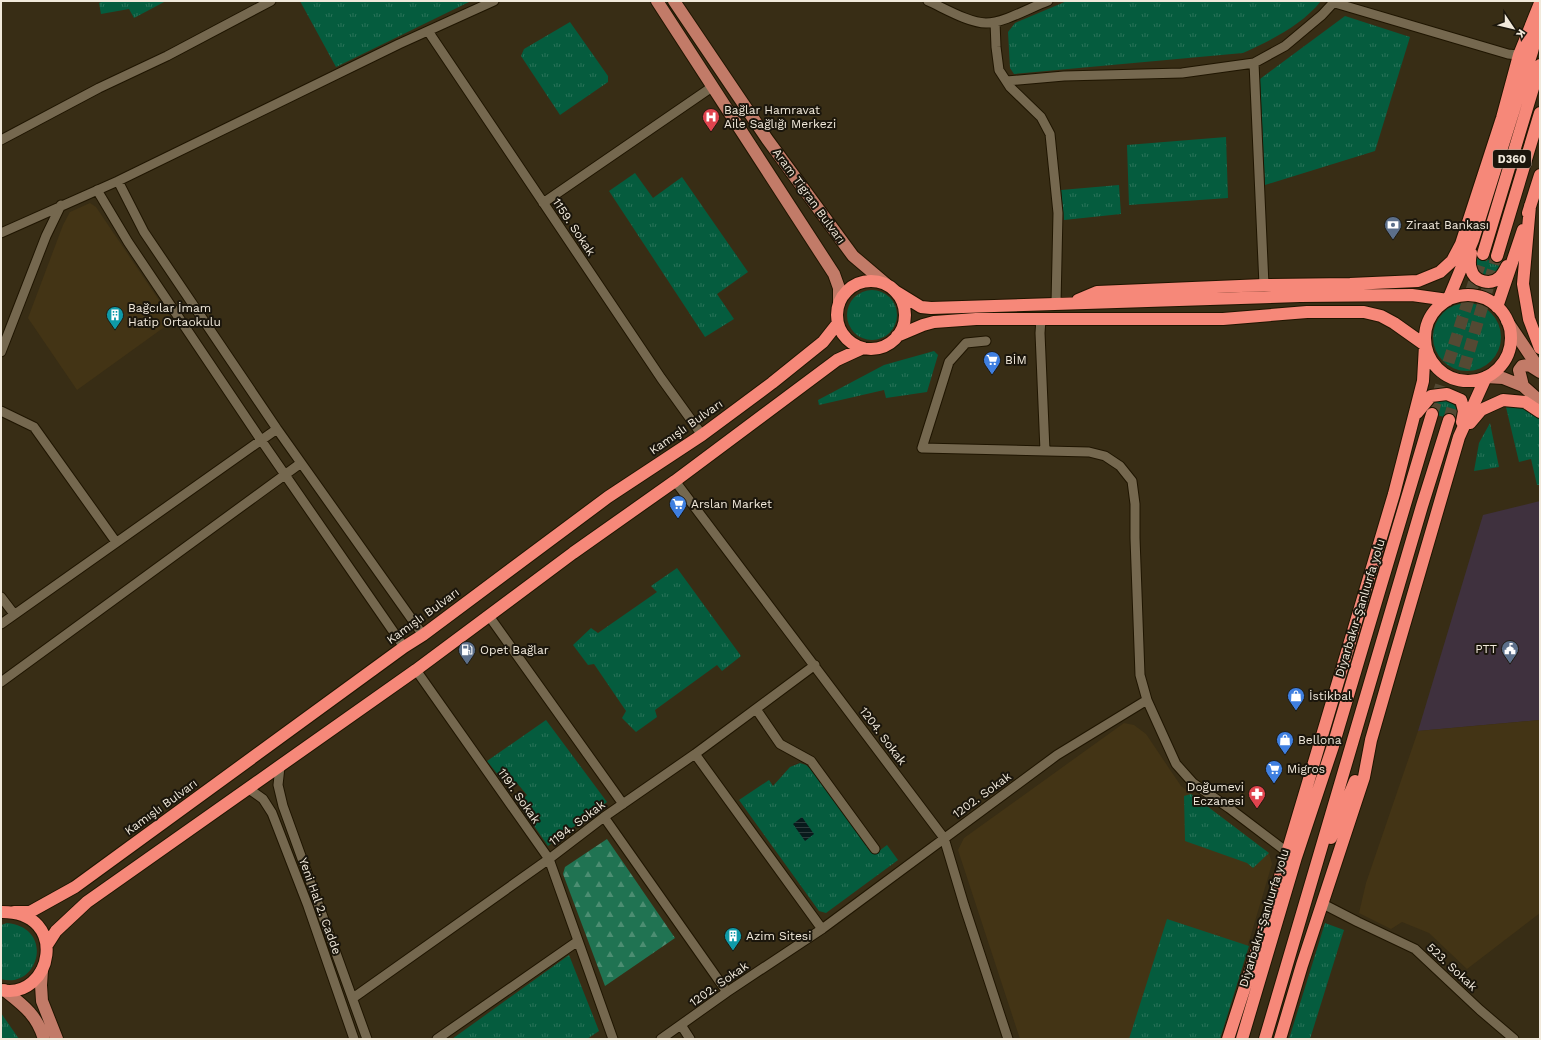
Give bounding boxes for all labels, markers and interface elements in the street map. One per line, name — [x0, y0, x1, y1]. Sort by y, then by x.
north arrow — [1493, 8, 1533, 48]
text: K — [1513, 27, 1528, 41]
place label: Bağlar Hamravat Aile Sağlığı Merkezi — [724, 103, 836, 131]
hospital icon: Bağlar Hamravat Aile Sağlığı Merkezi — [701, 107, 721, 132]
street label: Aram Tigran Bulvarı — [770, 146, 848, 246]
road number: D360 — [1493, 150, 1531, 168]
street label: 1159. Sokak — [550, 196, 598, 258]
bank icon: Ziraat Bankası — [1383, 215, 1403, 240]
place label: Ziraat Bankası — [1406, 218, 1489, 232]
place label: Bağcılar İmam Hatip Ortaokulu — [128, 301, 221, 329]
building icon: Bağcılar İmam Hatip Ortaokulu — [105, 305, 125, 330]
supermarket icon: BİM — [982, 350, 1002, 375]
place label: BİM — [1005, 353, 1027, 367]
street label: Kamışlı Bulvarı — [647, 397, 725, 457]
supermarket icon: Arslan Market — [668, 494, 688, 519]
place label: Arslan Market — [691, 497, 772, 511]
street label: Diyarbakır-Şanlıurfa yolu — [1332, 537, 1388, 679]
street label: Kamışlı Bulvarı — [384, 585, 462, 647]
public building icon: PTT — [1500, 639, 1520, 664]
fuel station icon: Opet Bağlar — [457, 640, 477, 665]
place label: PTT — [1475, 642, 1497, 656]
place label: Opet Bağlar — [480, 643, 549, 657]
shop icon: İstikbal — [1286, 686, 1306, 711]
place label: İstikbal — [1309, 689, 1352, 703]
street label: 1204. Sokak — [857, 704, 909, 768]
shop icon: Bellona — [1275, 730, 1295, 755]
place label: Bellona — [1298, 733, 1342, 747]
supermarket icon: Migros — [1264, 759, 1284, 784]
place label: Migros — [1287, 762, 1325, 776]
street label: 1191. Sokak — [495, 766, 543, 826]
street label: 1202. Sokak — [950, 769, 1014, 821]
street label: Kamışlı Bulvarı — [122, 776, 200, 838]
place label: Doğumevi Eczanesi — [1187, 780, 1244, 808]
pharmacy icon: Doğumevi Eczanesi — [1247, 784, 1267, 809]
street label: 1194. Sokak — [546, 797, 608, 849]
street label: Diyarbakır-Şanlıurfa yolu — [1236, 847, 1292, 989]
street label: Yeni Hal 2. Cadde — [296, 856, 344, 956]
building icon: Azim Sitesi — [723, 926, 743, 951]
place label: Azim Sitesi — [746, 929, 811, 943]
street label: 523. Sokak — [1424, 940, 1480, 994]
street label: 1202. Sokak — [687, 958, 751, 1009]

